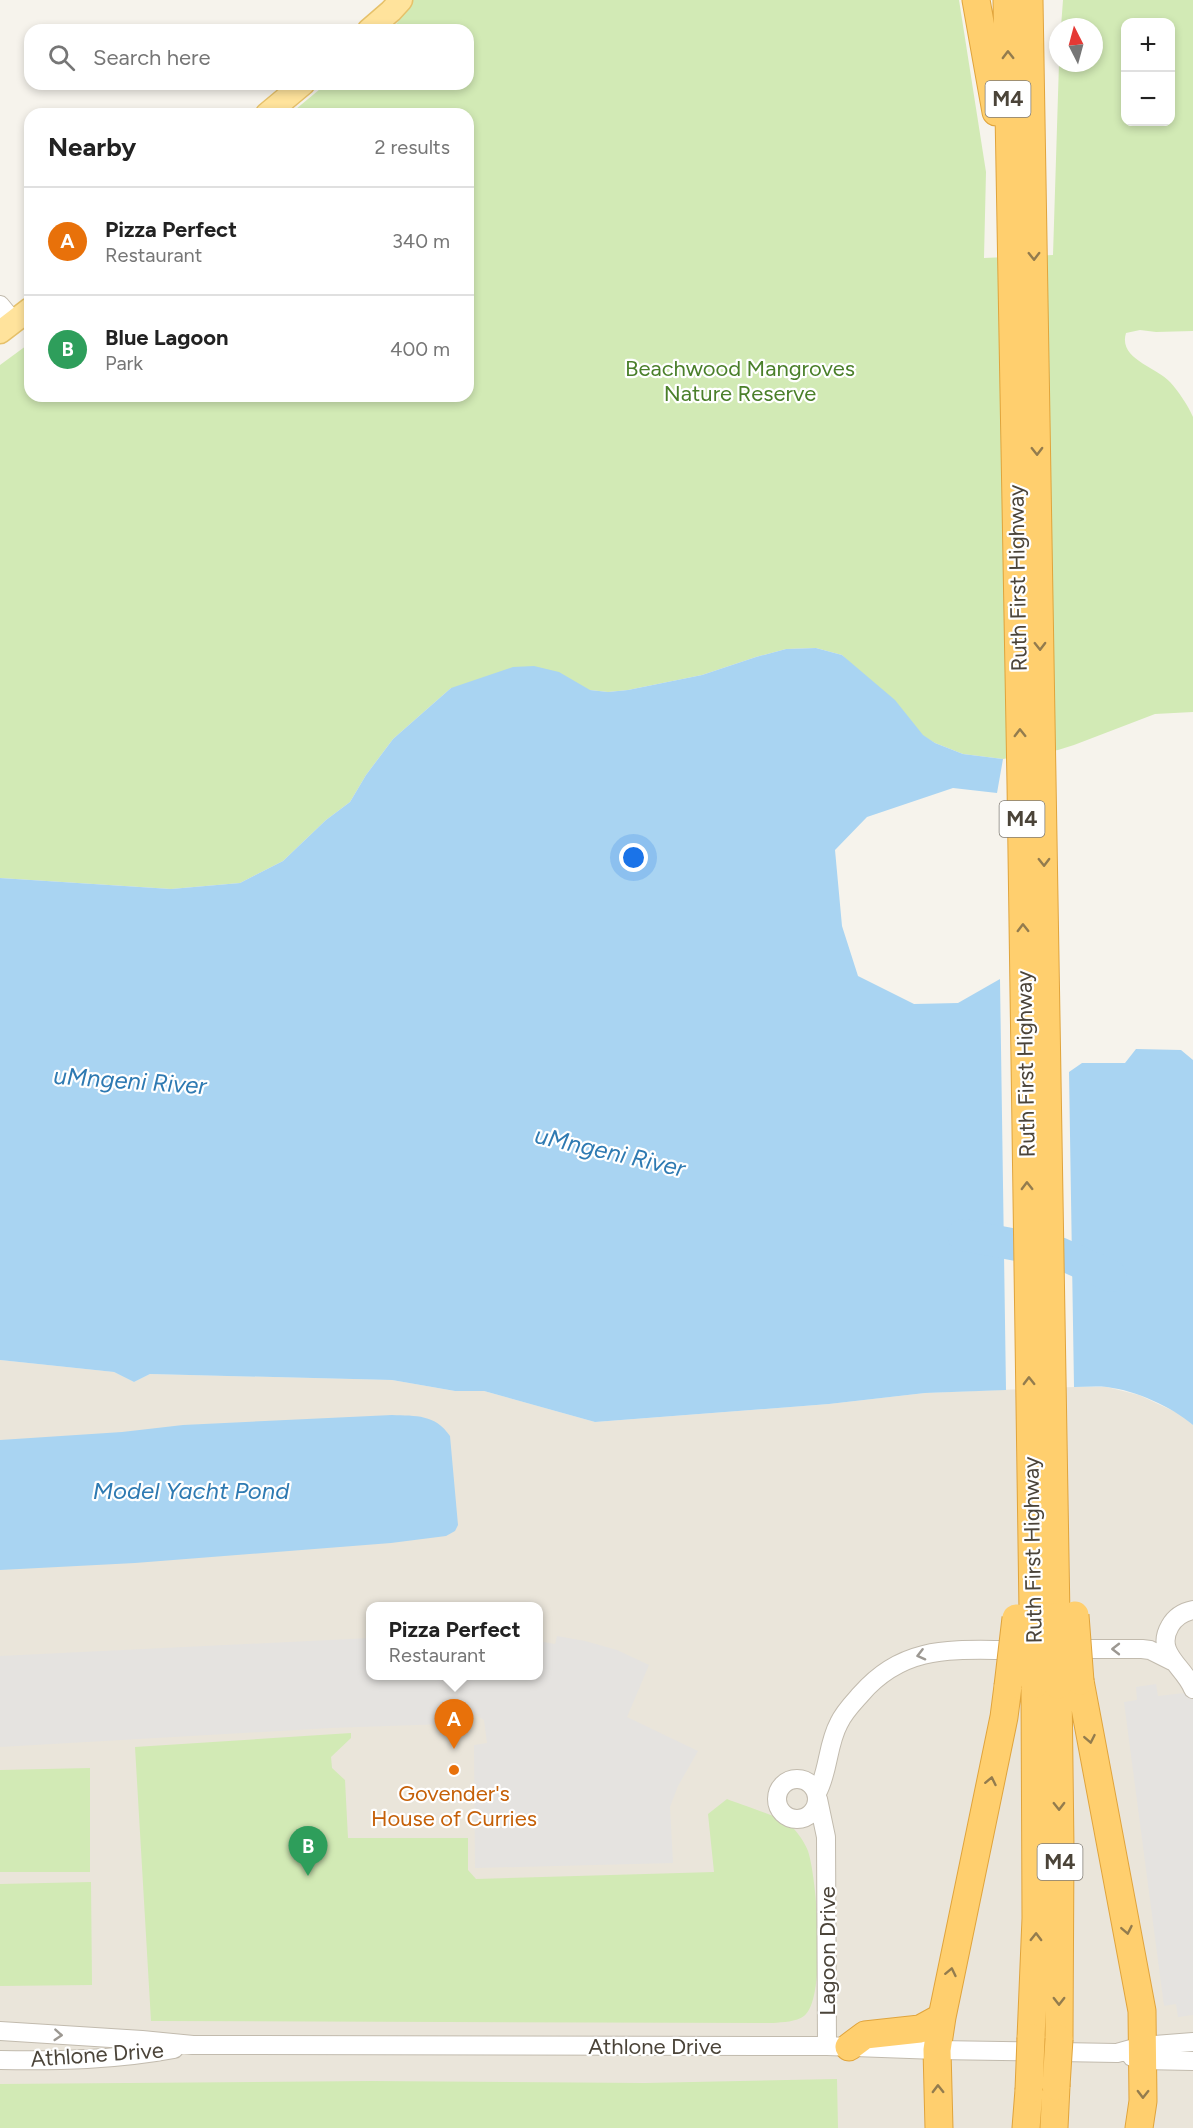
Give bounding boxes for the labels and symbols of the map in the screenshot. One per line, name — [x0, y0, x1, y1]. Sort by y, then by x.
north arrow — [1049, 18, 1103, 72]
one-way arrow — [1001, 50, 1014, 59]
road number: M4 — [986, 81, 1030, 117]
one-way arrow — [1027, 251, 1040, 260]
park label: Beachwood Mangroves Nature Reserve — [625, 355, 855, 407]
one-way arrow — [1031, 446, 1043, 455]
street label: Ruth First Highway — [1002, 484, 1033, 672]
one-way arrow — [1034, 641, 1046, 650]
one-way arrow — [1014, 729, 1027, 738]
road number: M4 — [1000, 801, 1044, 837]
your location — [619, 843, 648, 872]
one-way arrow — [1038, 857, 1050, 866]
one-way arrow — [1017, 924, 1029, 933]
street label: Ruth First Highway — [1010, 970, 1041, 1158]
water label: uMngeni River — [53, 1061, 208, 1100]
water label: uMngeni River — [532, 1120, 689, 1183]
one-way arrow — [1020, 1182, 1033, 1191]
one-way arrow — [1023, 1377, 1035, 1386]
street label: Ruth First Highway — [1017, 1456, 1048, 1644]
water label: Model Yacht Pond — [93, 1476, 290, 1505]
one-way arrow — [1111, 1643, 1120, 1655]
one-way arrow — [916, 1648, 926, 1661]
pin: A — [434, 1700, 474, 1749]
one-way arrow — [1083, 1733, 1096, 1743]
marker: Govender's House of Curries — [447, 1763, 461, 1777]
one-way arrow — [984, 1776, 997, 1786]
place label: Govender's House of Curries — [371, 1780, 537, 1832]
one-way arrow — [1053, 1802, 1066, 1811]
pin: B — [288, 1826, 328, 1876]
road number: M4 — [1038, 1844, 1082, 1880]
street label: Lagoon Drive — [814, 1886, 841, 2016]
one-way arrow — [1120, 1925, 1133, 1935]
one-way arrow — [1029, 1933, 1042, 1942]
one-way arrow — [944, 1967, 957, 1977]
one-way arrow — [1053, 1997, 1065, 2006]
one-way arrow — [54, 2028, 63, 2041]
street label: Athlone Drive — [588, 2033, 722, 2060]
street label: Athlone Drive — [29, 2036, 165, 2073]
one-way arrow — [932, 2084, 945, 2093]
one-way arrow — [1136, 2090, 1149, 2099]

